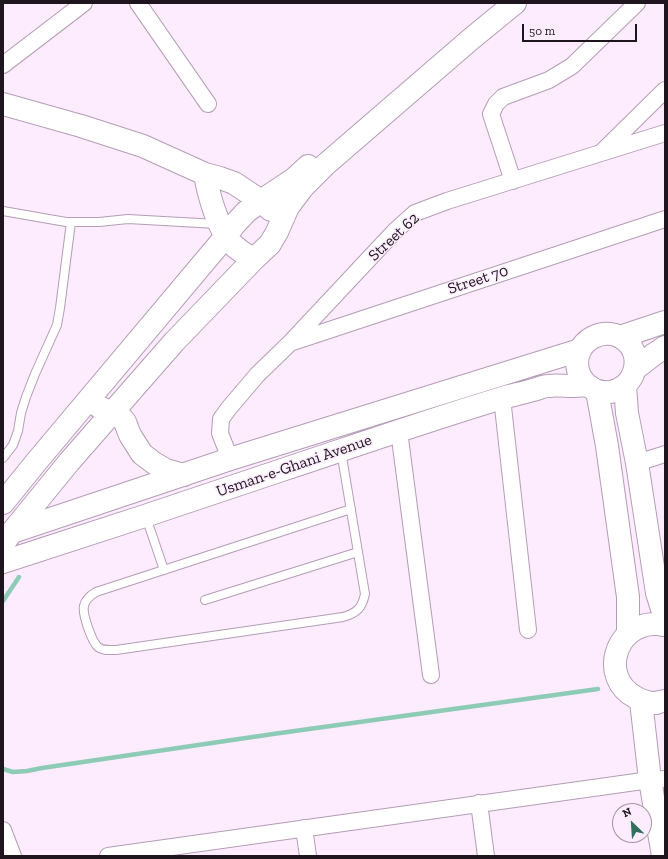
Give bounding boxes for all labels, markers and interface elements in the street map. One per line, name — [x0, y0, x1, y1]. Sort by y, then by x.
scale bar — [524, 16, 639, 42]
text: 50 m — [529, 24, 555, 38]
street label: Street 62 — [365, 209, 423, 265]
street label: Street 70 — [445, 261, 511, 299]
street label: Usman-e-Ghani Avenue — [214, 430, 374, 502]
north arrow — [612, 803, 652, 843]
text: N — [621, 805, 634, 820]

